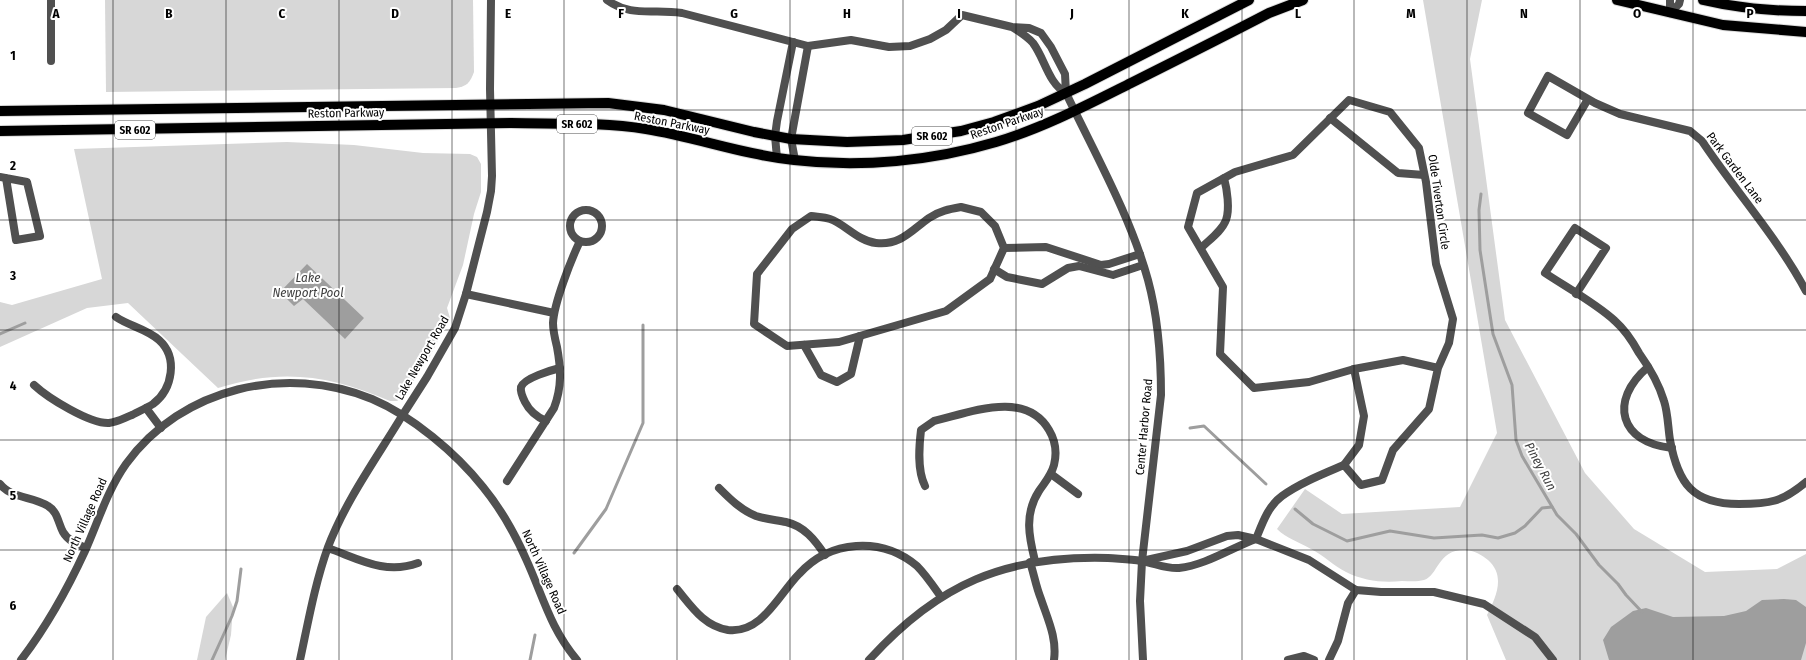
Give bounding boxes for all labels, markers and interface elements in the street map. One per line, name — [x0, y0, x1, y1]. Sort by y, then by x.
text: A — [51, 6, 60, 21]
text: B — [165, 6, 173, 21]
text: C — [279, 6, 286, 21]
text: D — [391, 6, 399, 21]
text: E — [505, 6, 511, 21]
text: F — [618, 6, 624, 21]
text: G — [730, 6, 738, 21]
text: H — [843, 6, 851, 21]
text: I — [957, 6, 961, 21]
text: J — [1069, 6, 1074, 21]
text: K — [1181, 6, 1189, 21]
text: L — [1295, 6, 1301, 21]
text: M — [1406, 6, 1416, 21]
text: N — [1520, 6, 1528, 21]
text: O — [1633, 6, 1641, 21]
text: P — [1746, 6, 1754, 21]
text: 1 — [10, 48, 16, 63]
street label: Reston Parkway — [968, 104, 1046, 142]
street label: Reston Parkway — [308, 105, 385, 121]
street label: Reston Parkway — [633, 109, 712, 137]
road number: SR 602 — [557, 115, 597, 133]
road number: SR 602 — [115, 121, 155, 139]
road number: SR 602 — [912, 127, 952, 145]
street label: Park Garden Lane — [1704, 130, 1766, 206]
street label: Olde Tiverton Circle — [1425, 153, 1453, 251]
text: 2 — [9, 158, 16, 173]
text: 3 — [9, 268, 16, 283]
water label: Lake Newport Pool — [272, 270, 344, 300]
street label: Lake Newport Road — [392, 313, 452, 403]
text: 4 — [10, 378, 17, 393]
street label: Center Harbor Road — [1133, 378, 1155, 476]
water label: Piney Run — [1522, 440, 1560, 493]
street label: North Village Road — [60, 476, 110, 564]
text: 5 — [10, 488, 16, 503]
street label: North Village Road — [519, 528, 569, 616]
text: 6 — [10, 598, 17, 613]

